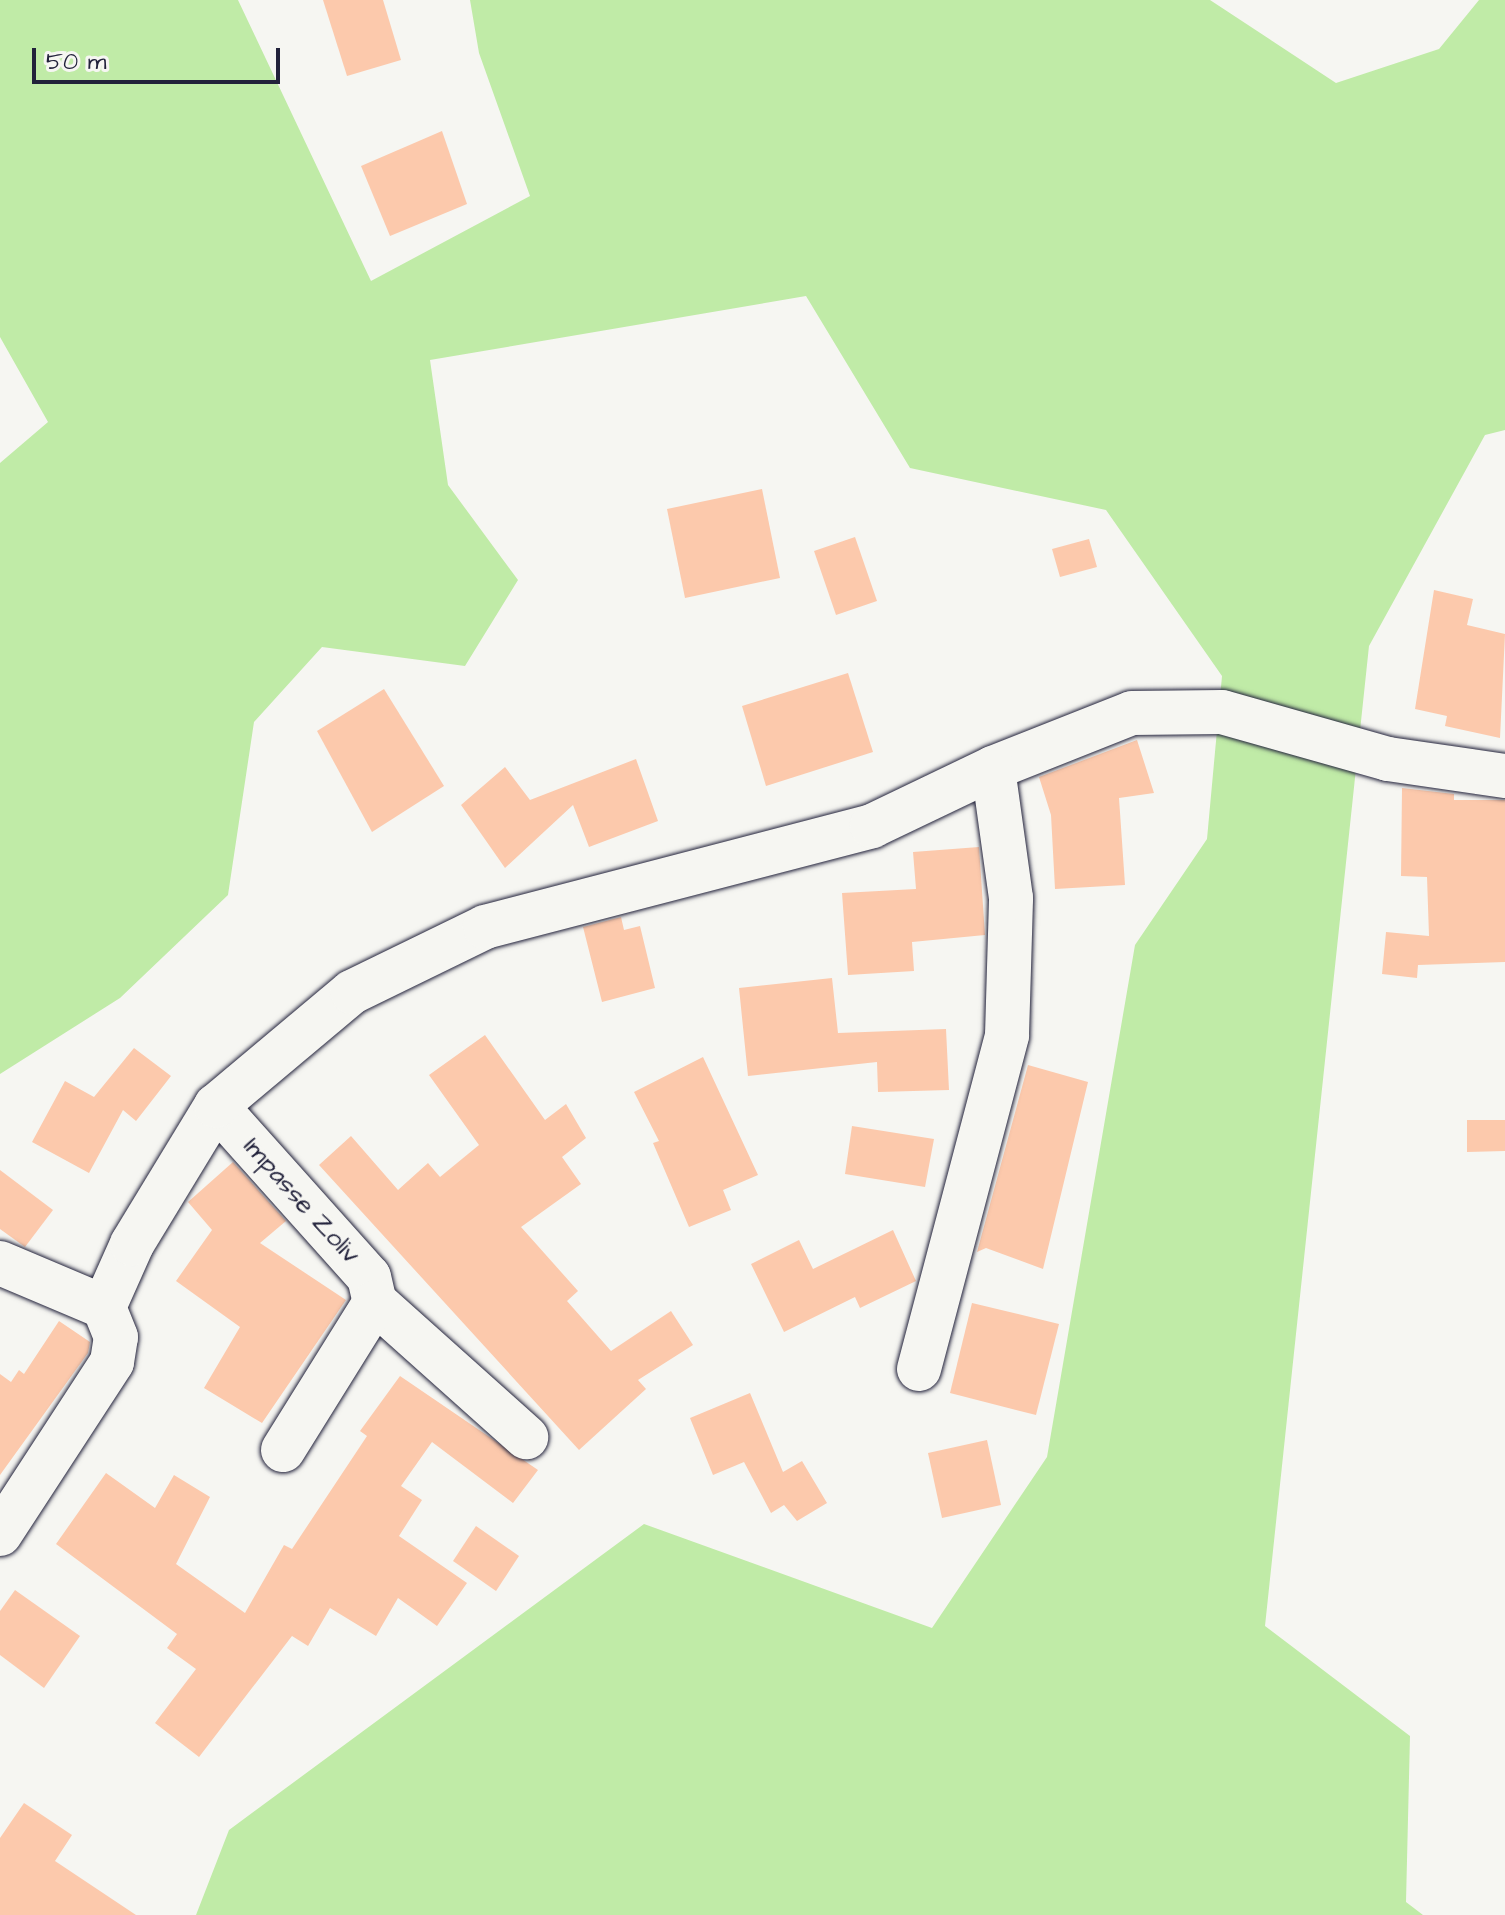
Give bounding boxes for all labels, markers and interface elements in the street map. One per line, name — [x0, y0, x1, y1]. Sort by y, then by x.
scale bar — [36, 32, 284, 82]
text: 50 m — [46, 45, 106, 79]
street label: Impasse Zoliv — [236, 1131, 366, 1271]

